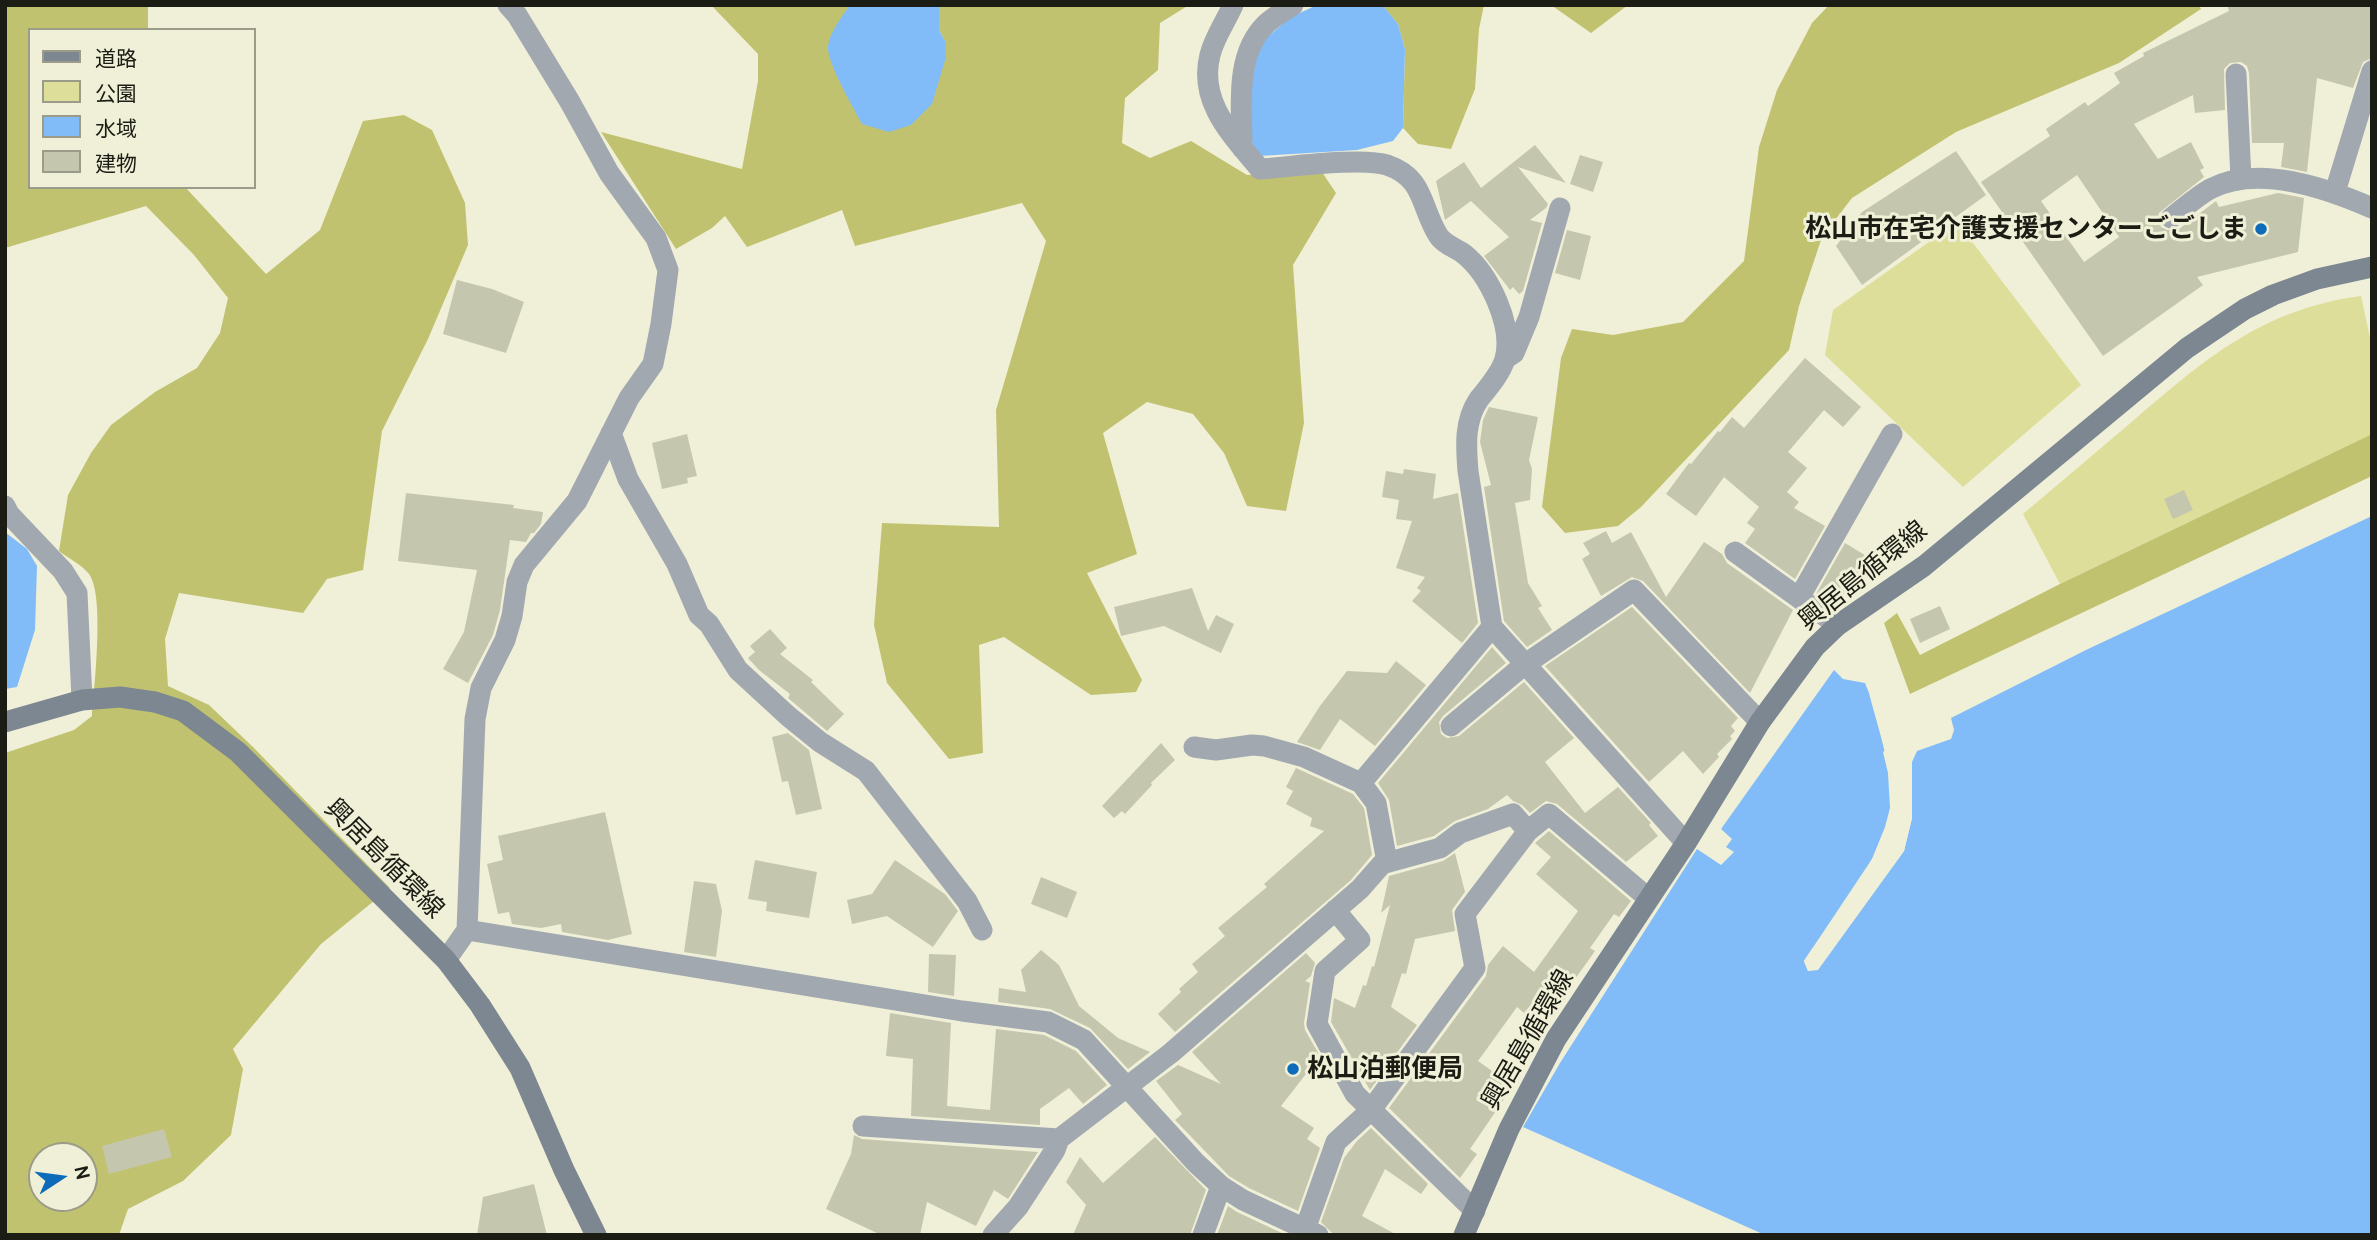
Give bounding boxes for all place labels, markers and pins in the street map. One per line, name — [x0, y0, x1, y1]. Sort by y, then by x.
place label: 松山市在宅介護支援センターごごしま — [1805, 213, 2247, 245]
marker: 松山市在宅介護支援センターごごしま — [2253, 221, 2269, 237]
place label: 松山泊郵便局 — [1307, 1053, 1463, 1085]
marker: 松山泊郵便局 — [1285, 1061, 1301, 1077]

